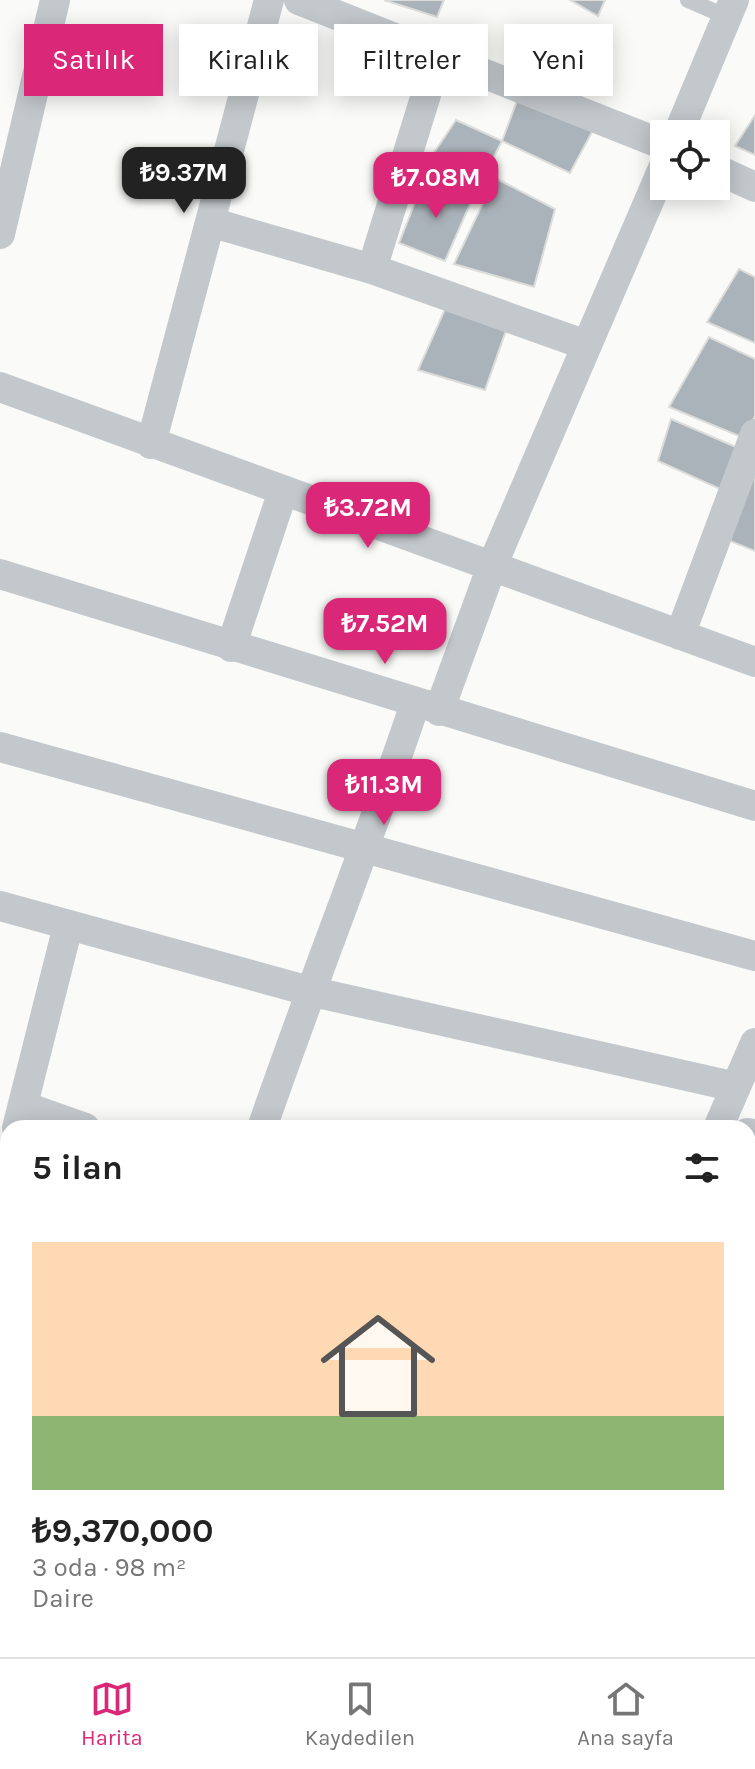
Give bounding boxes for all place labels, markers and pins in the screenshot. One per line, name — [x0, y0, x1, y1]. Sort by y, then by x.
pin: ₺9.37M — [119, 147, 249, 215]
pin: ₺7.08M — [371, 152, 501, 220]
pin: ₺3.72M — [303, 482, 433, 550]
pin: ₺7.52M — [320, 598, 450, 666]
pin: ₺11.3M — [319, 759, 449, 827]

